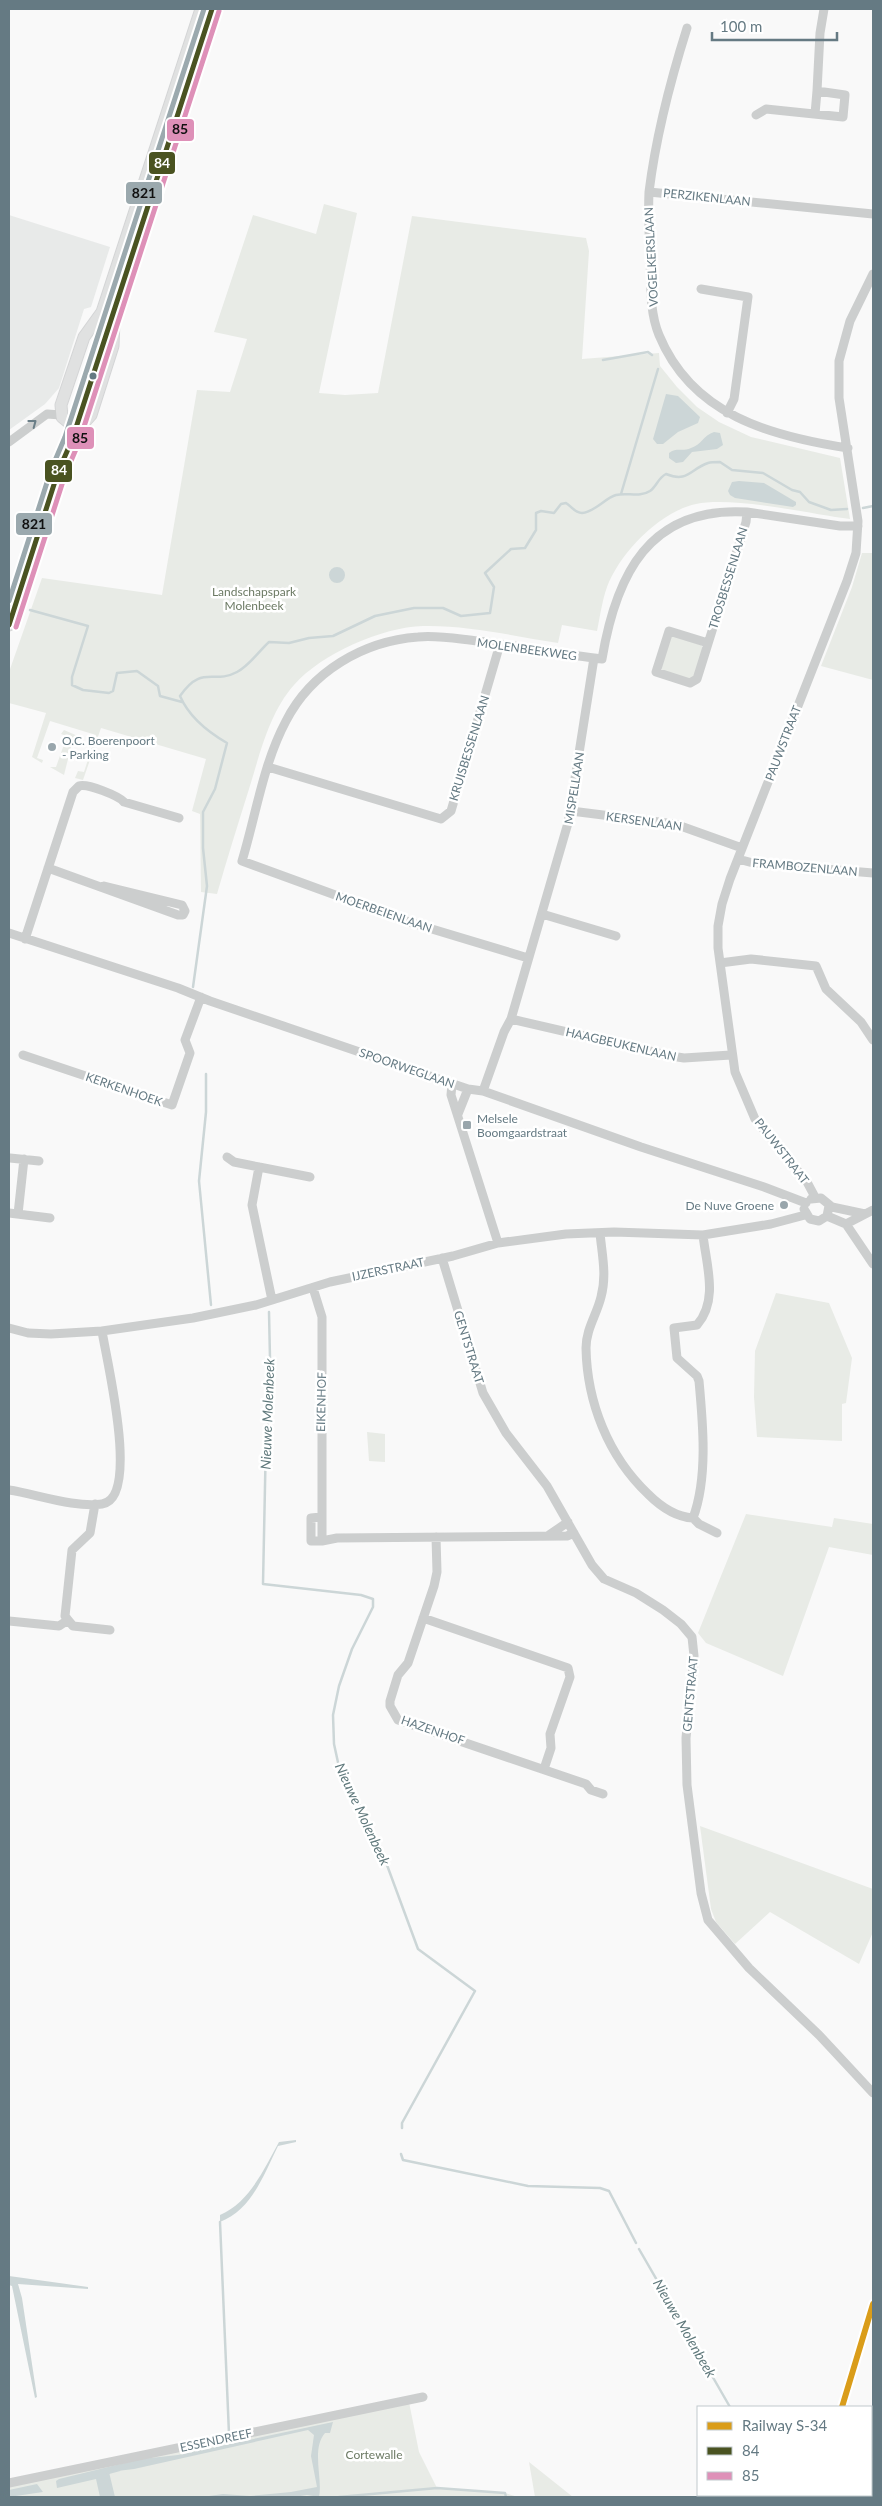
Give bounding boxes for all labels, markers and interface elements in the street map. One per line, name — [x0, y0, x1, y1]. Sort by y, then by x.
scale bar — [712, 10, 837, 42]
text: 100 m — [720, 17, 762, 35]
line badge: 85 — [166, 118, 195, 142]
text: 85 — [172, 120, 188, 137]
line badge: 84 — [148, 151, 176, 175]
text: 84 — [154, 154, 170, 171]
line badge: 821 — [125, 181, 163, 205]
text: 821 — [132, 184, 156, 201]
street label: PERZIKENLAAN — [663, 185, 751, 209]
street label: VOGELKERSLAAN — [641, 207, 661, 307]
unlabelled marker — [88, 371, 98, 381]
one-way arrow — [28, 420, 37, 429]
line badge: 85 — [66, 426, 95, 450]
text: 85 — [72, 429, 88, 446]
line badge: 84 — [44, 459, 73, 483]
text: 84 — [51, 461, 67, 478]
line badge: 821 — [15, 512, 53, 536]
text: 821 — [22, 515, 46, 532]
street label: TROSBESSENLAAN — [705, 525, 751, 631]
park label: Landschapspark Molenbeek — [212, 584, 297, 613]
street label: MOLENBEEKWEG — [476, 635, 578, 663]
street label: KRUISBESSENLAAN — [446, 693, 492, 803]
street label: PAUWSTRAAT — [762, 703, 804, 783]
place label: O.C. Boerenpoort - Parking — [62, 733, 155, 762]
marker: O.C. Boerenpoort - Parking — [46, 741, 58, 753]
street label: MISPELLAAN — [561, 751, 587, 825]
street label: KERSENLAAN — [605, 808, 683, 834]
street label: FRAMBOZENLAAN — [752, 855, 858, 879]
street label: MOERBEIENLAAN — [334, 888, 434, 936]
street label: HAAGBEUKENLAAN — [564, 1024, 678, 1064]
street label: SPOORWEGLAAN — [357, 1045, 457, 1091]
street label: KERKENHOEK — [84, 1069, 164, 1109]
place label: Melsele Boomgaardstraat — [477, 1111, 568, 1140]
street label: PAUWSTRAAT — [752, 1115, 812, 1187]
marker: Melsele Boomgaardstraat — [461, 1119, 473, 1131]
place label: De Nuve Groene — [685, 1198, 774, 1213]
marker: De Nuve Groene — [778, 1199, 790, 1211]
street label: IJZERSTRAAT — [350, 1254, 426, 1284]
street label: GENTSTRAAT — [451, 1309, 487, 1385]
water label: Nieuwe Molenbeek — [257, 1358, 277, 1470]
street label: EIKENHOF — [313, 1372, 329, 1432]
street label: GENTSTRAAT — [679, 1656, 701, 1732]
street label: HAZENHOF — [399, 1712, 467, 1748]
water label: Nieuwe Molenbeek — [332, 1760, 394, 1868]
water label: Nieuwe Molenbeek — [650, 2276, 720, 2381]
legend — [697, 2406, 872, 2496]
text: Railway S-34 — [742, 2416, 827, 2434]
street label: ESSENDREEF — [179, 2425, 254, 2455]
text: 84 — [742, 2441, 760, 2459]
park label: Cortewalle — [346, 2447, 402, 2462]
text: 85 — [742, 2466, 759, 2484]

